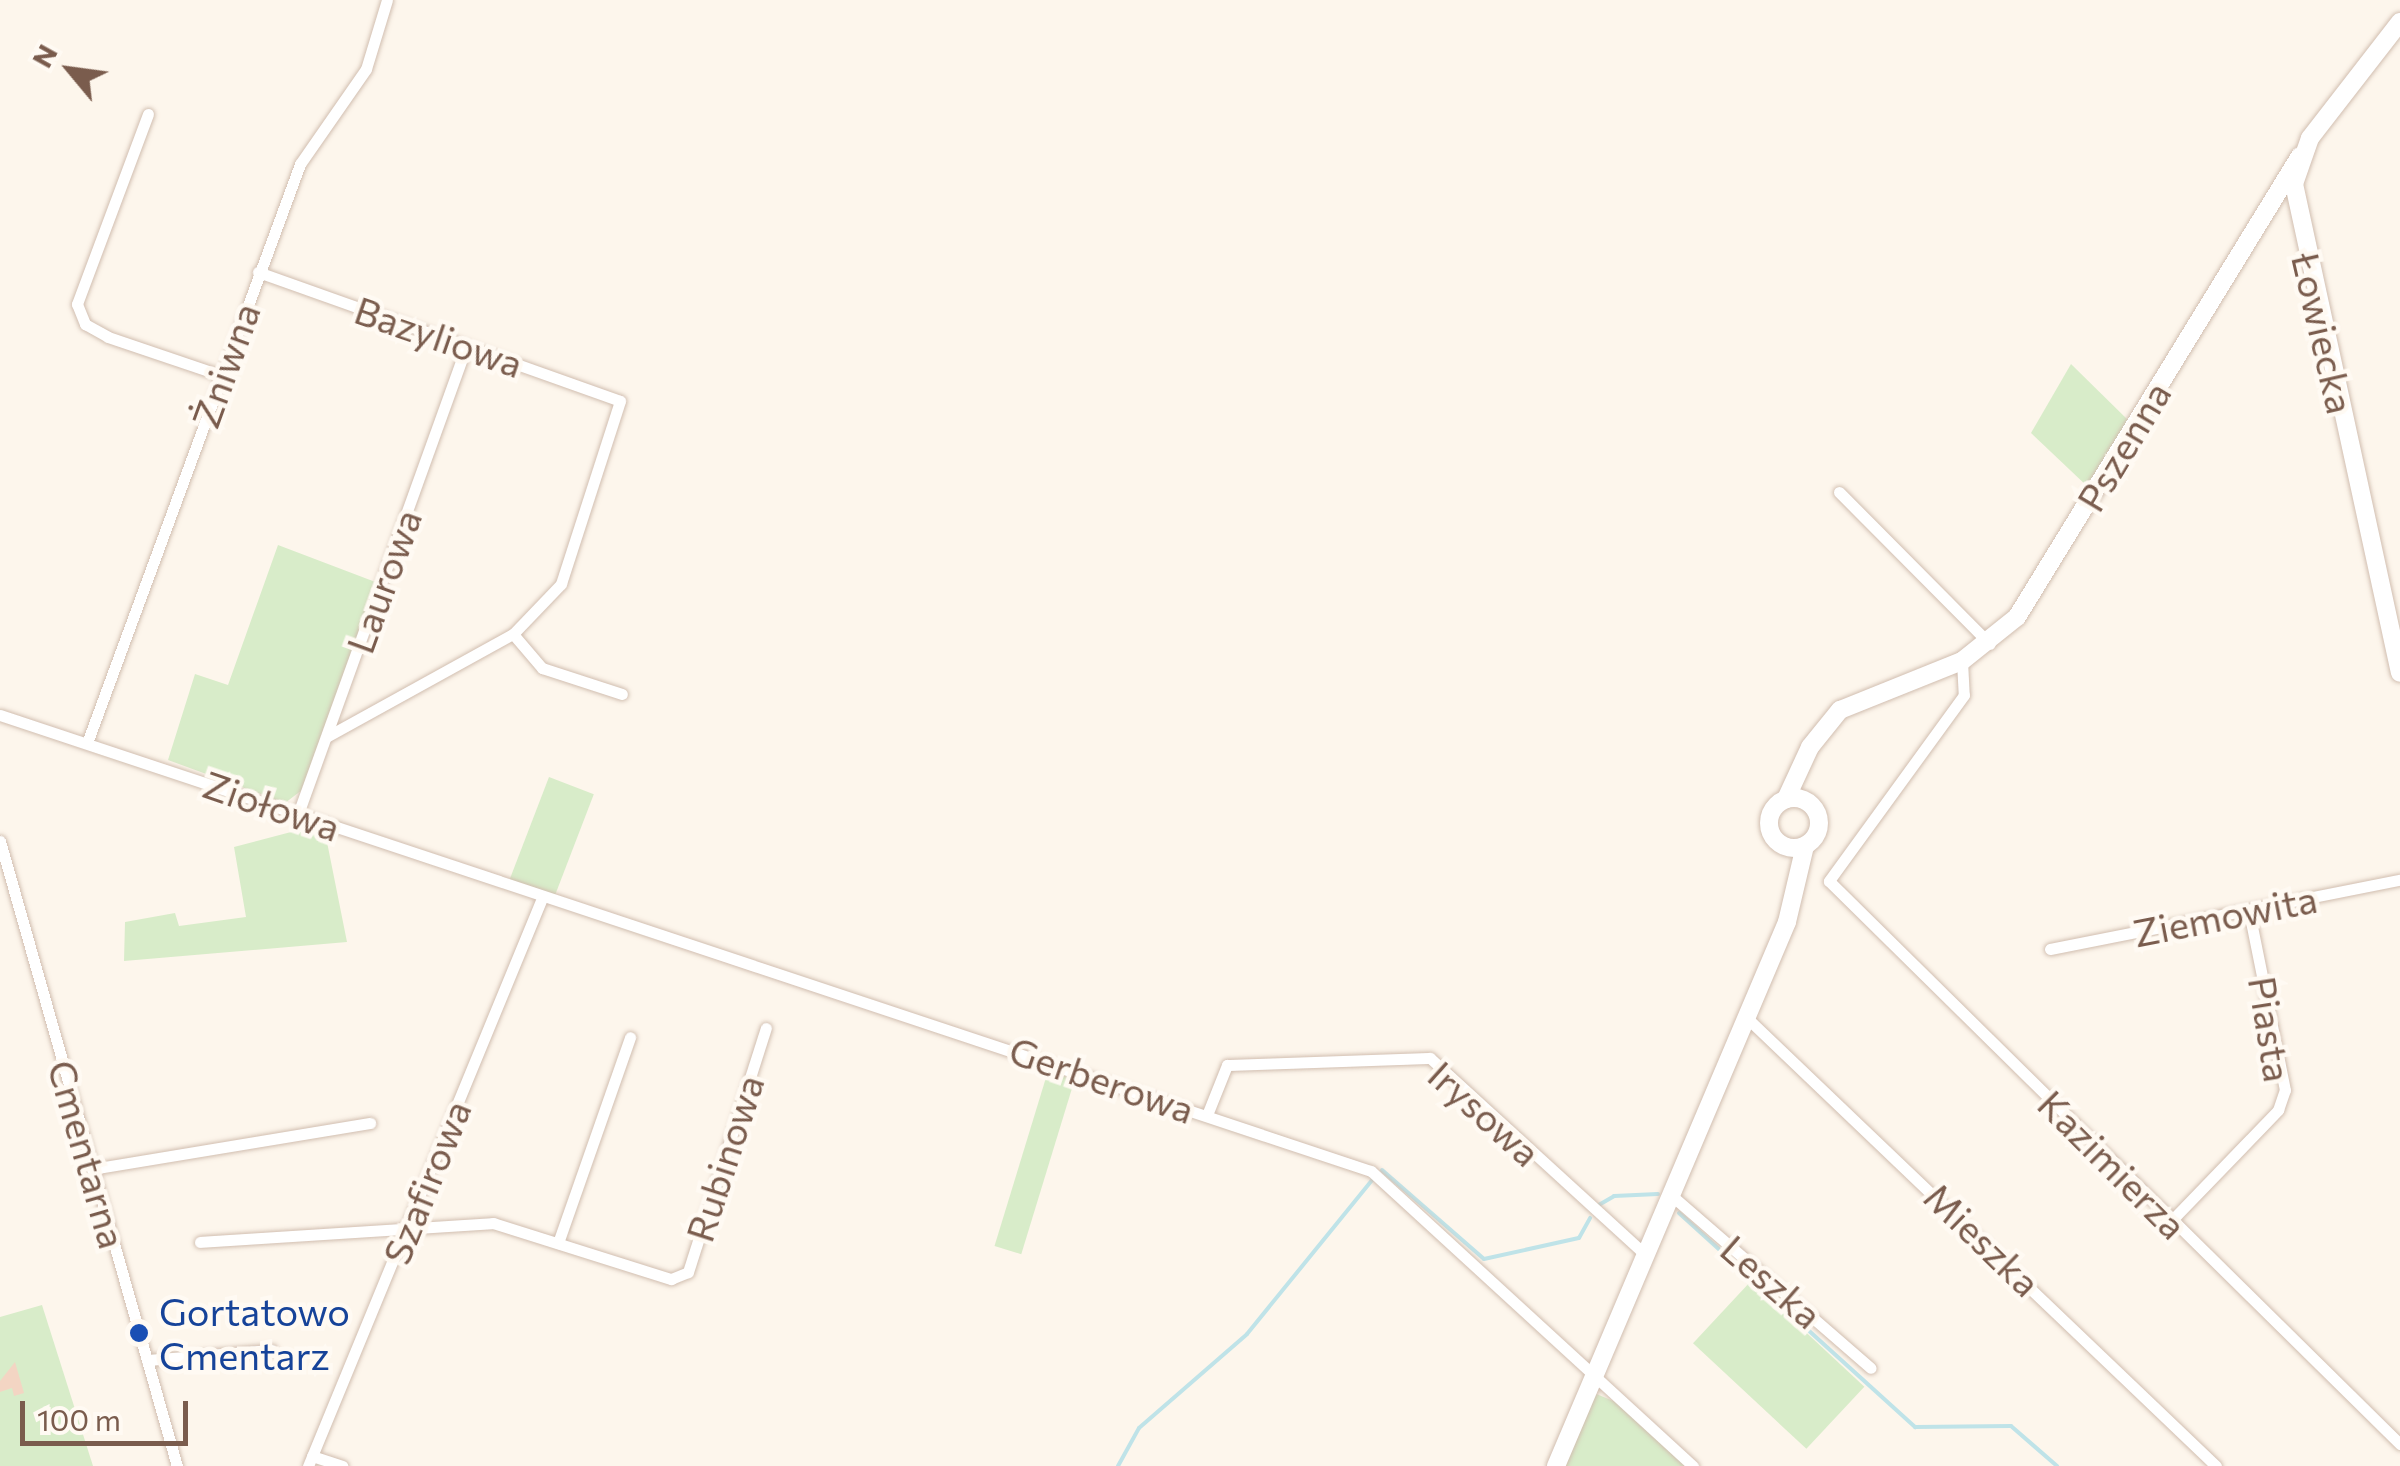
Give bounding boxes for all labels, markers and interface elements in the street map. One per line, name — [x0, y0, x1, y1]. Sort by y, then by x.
north arrow — [20, 20, 120, 120]
text: N — [24, 38, 64, 73]
street label: Łowiecka — [2283, 248, 2365, 418]
street label: Bazyliowa — [349, 286, 529, 386]
street label: Żniwna — [181, 297, 269, 433]
street label: Pszenna — [2067, 373, 2179, 519]
street label: Laurowa — [336, 503, 430, 659]
street label: Ziołowa — [198, 760, 346, 850]
street label: Ziemowita — [2129, 875, 2321, 955]
street label: Piasta — [2240, 973, 2302, 1085]
street label: Gerberowa — [1004, 1026, 1200, 1132]
street label: Irysowa — [1420, 1051, 1550, 1175]
street label: Cmentarna — [39, 1055, 137, 1253]
street label: Rubinowa — [676, 1069, 772, 1247]
street label: Kazimierza — [2029, 1080, 2197, 1248]
street label: Szafirowa — [373, 1094, 479, 1270]
street label: Mieszka — [1916, 1173, 2050, 1305]
street label: Leszka — [1712, 1225, 1832, 1337]
place label: Gortatowo Cmentarz — [159, 1288, 350, 1378]
marker: Gortatowo Cmentarz — [128, 1322, 150, 1344]
scale bar — [25, 1381, 192, 1443]
text: 100 m — [37, 1400, 121, 1437]

